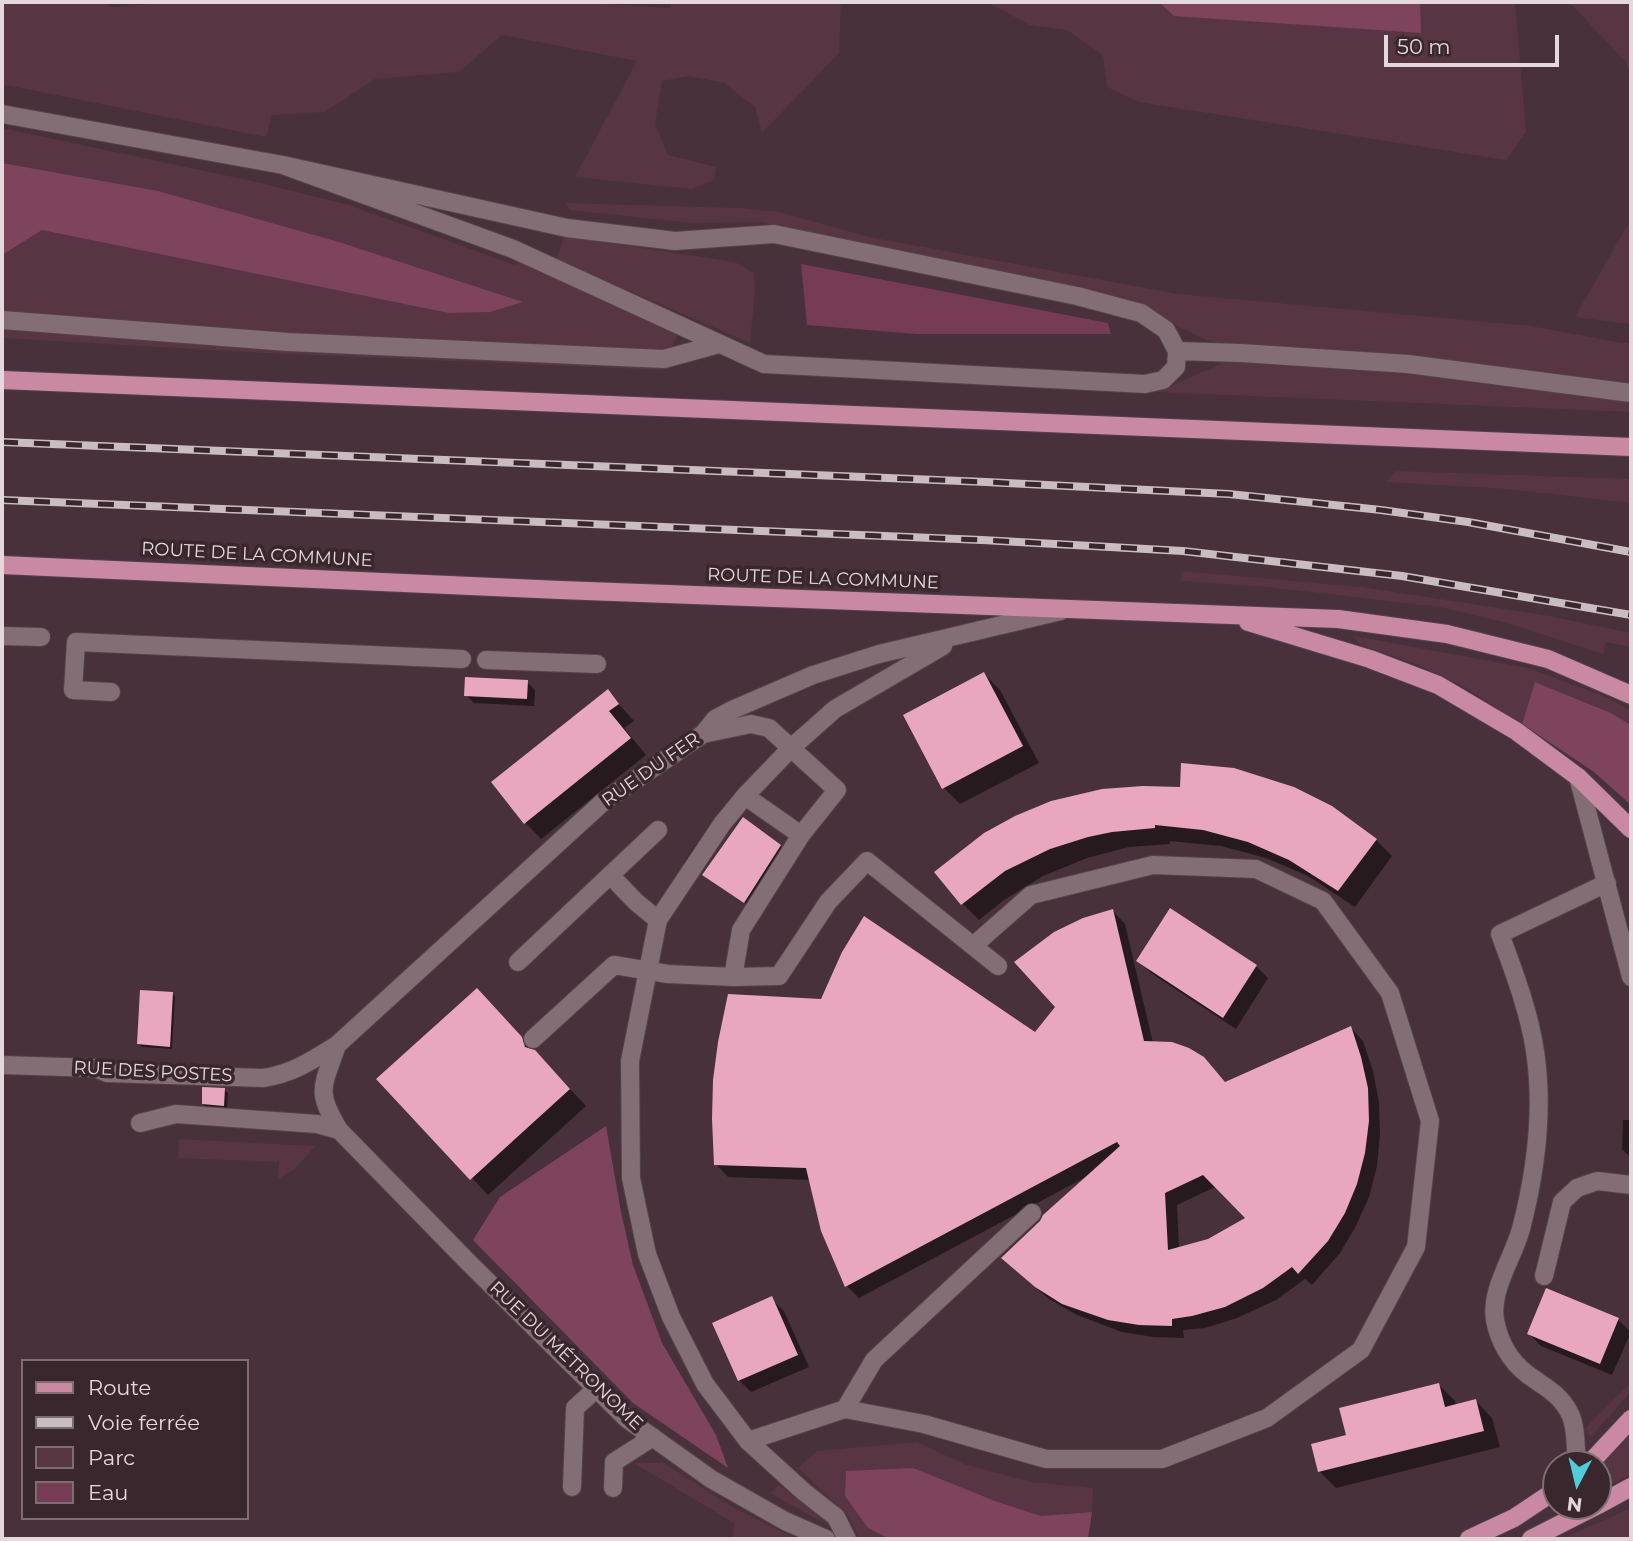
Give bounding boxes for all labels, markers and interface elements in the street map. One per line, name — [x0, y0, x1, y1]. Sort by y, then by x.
scale bar — [1388, 21, 1563, 65]
text: 50 m — [1397, 34, 1451, 59]
street label: ROUTE DE LA COMMUNE — [141, 538, 373, 572]
street label: ROUTE DE LA COMMUNE — [707, 564, 939, 594]
street label: RUE DU FER — [598, 728, 704, 812]
street label: RUE DES POSTES — [73, 1057, 233, 1087]
street label: RUE DU MÉTRONOME — [485, 1277, 647, 1435]
legend — [21, 1359, 248, 1520]
text: Route — [88, 1375, 151, 1400]
text: Voie ferrée — [88, 1410, 200, 1435]
text: Parc — [88, 1445, 135, 1470]
north arrow — [1542, 1450, 1612, 1520]
text: Eau — [88, 1480, 128, 1505]
text: N — [1566, 1492, 1584, 1517]

